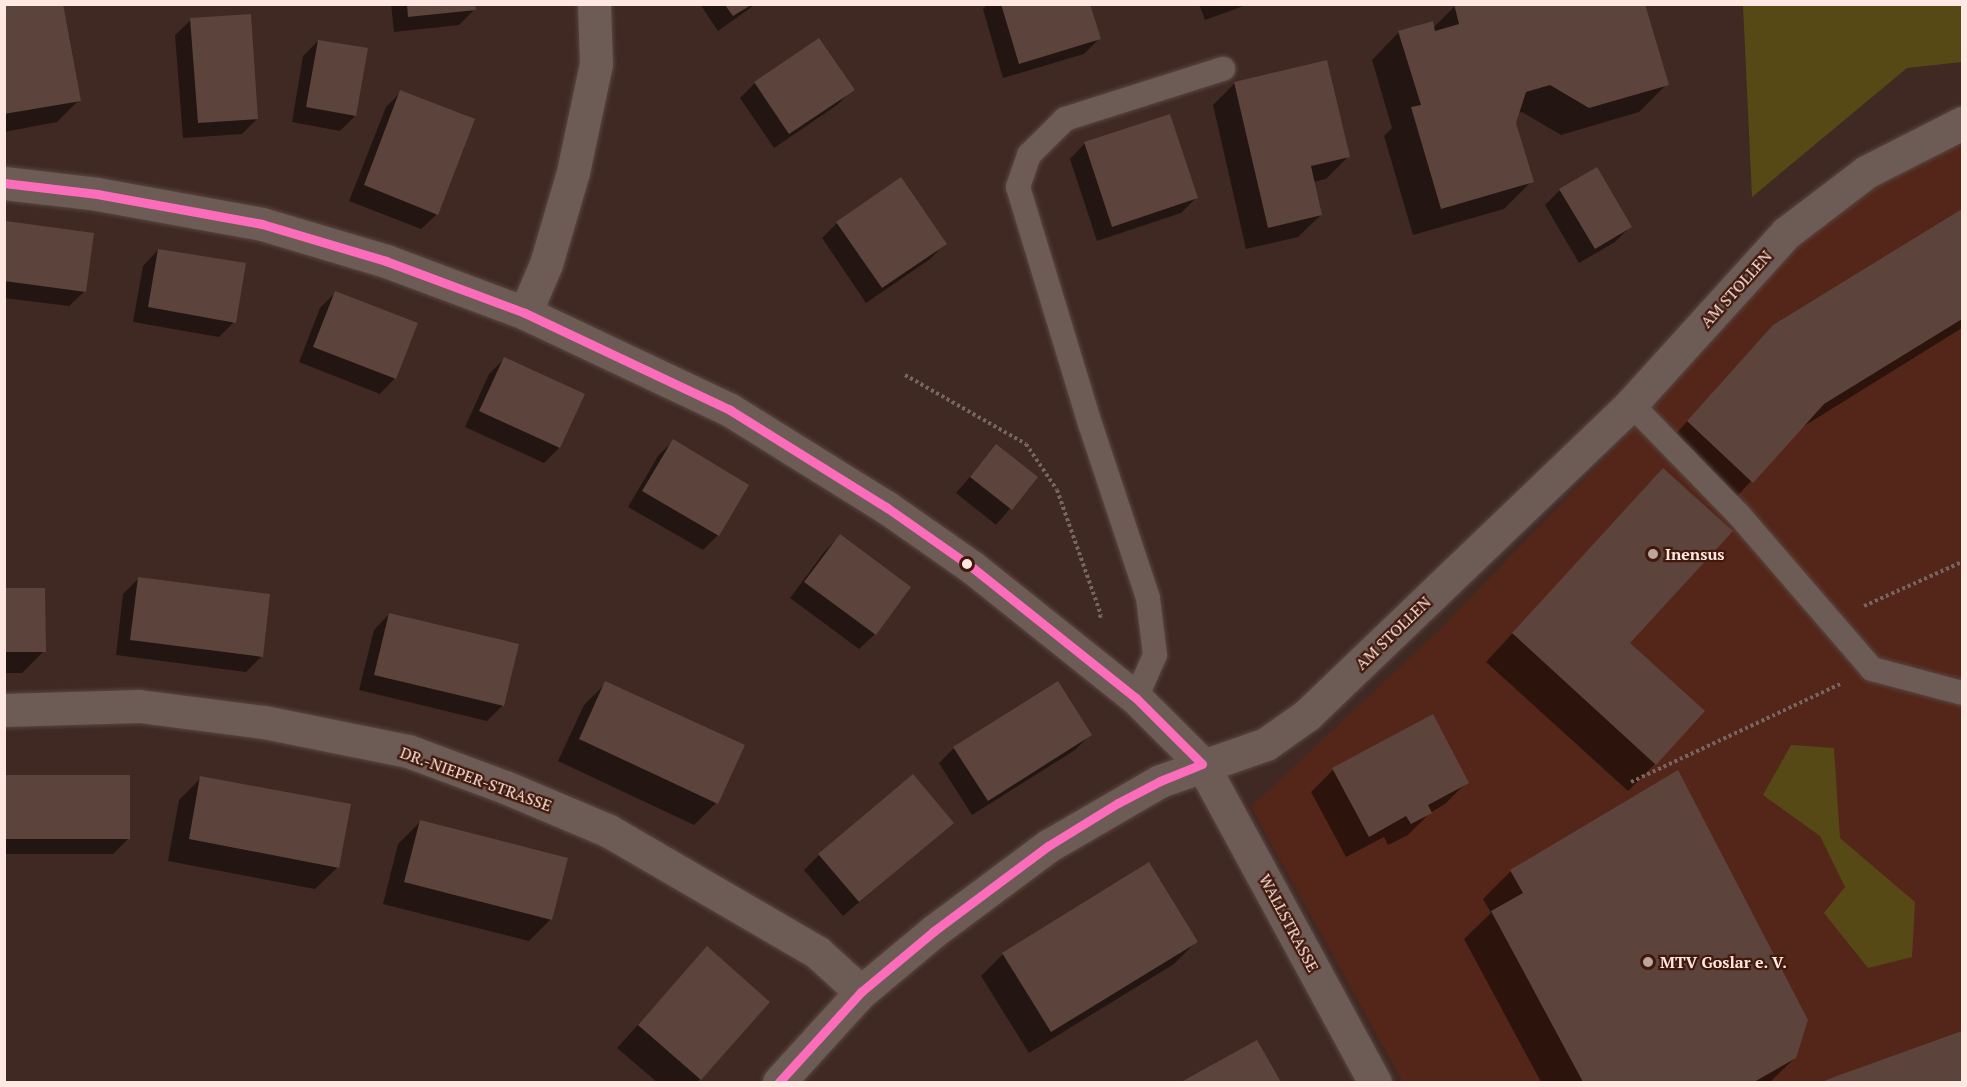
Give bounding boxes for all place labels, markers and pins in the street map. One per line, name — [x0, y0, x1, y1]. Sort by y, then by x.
place label: Inensus — [1665, 544, 1725, 564]
marker: Inensus — [1646, 547, 1660, 561]
unlabelled marker — [961, 558, 973, 570]
place label: MTV Goslar e. V. — [1660, 952, 1788, 972]
marker: MTV Goslar e. V. — [1641, 955, 1655, 969]

